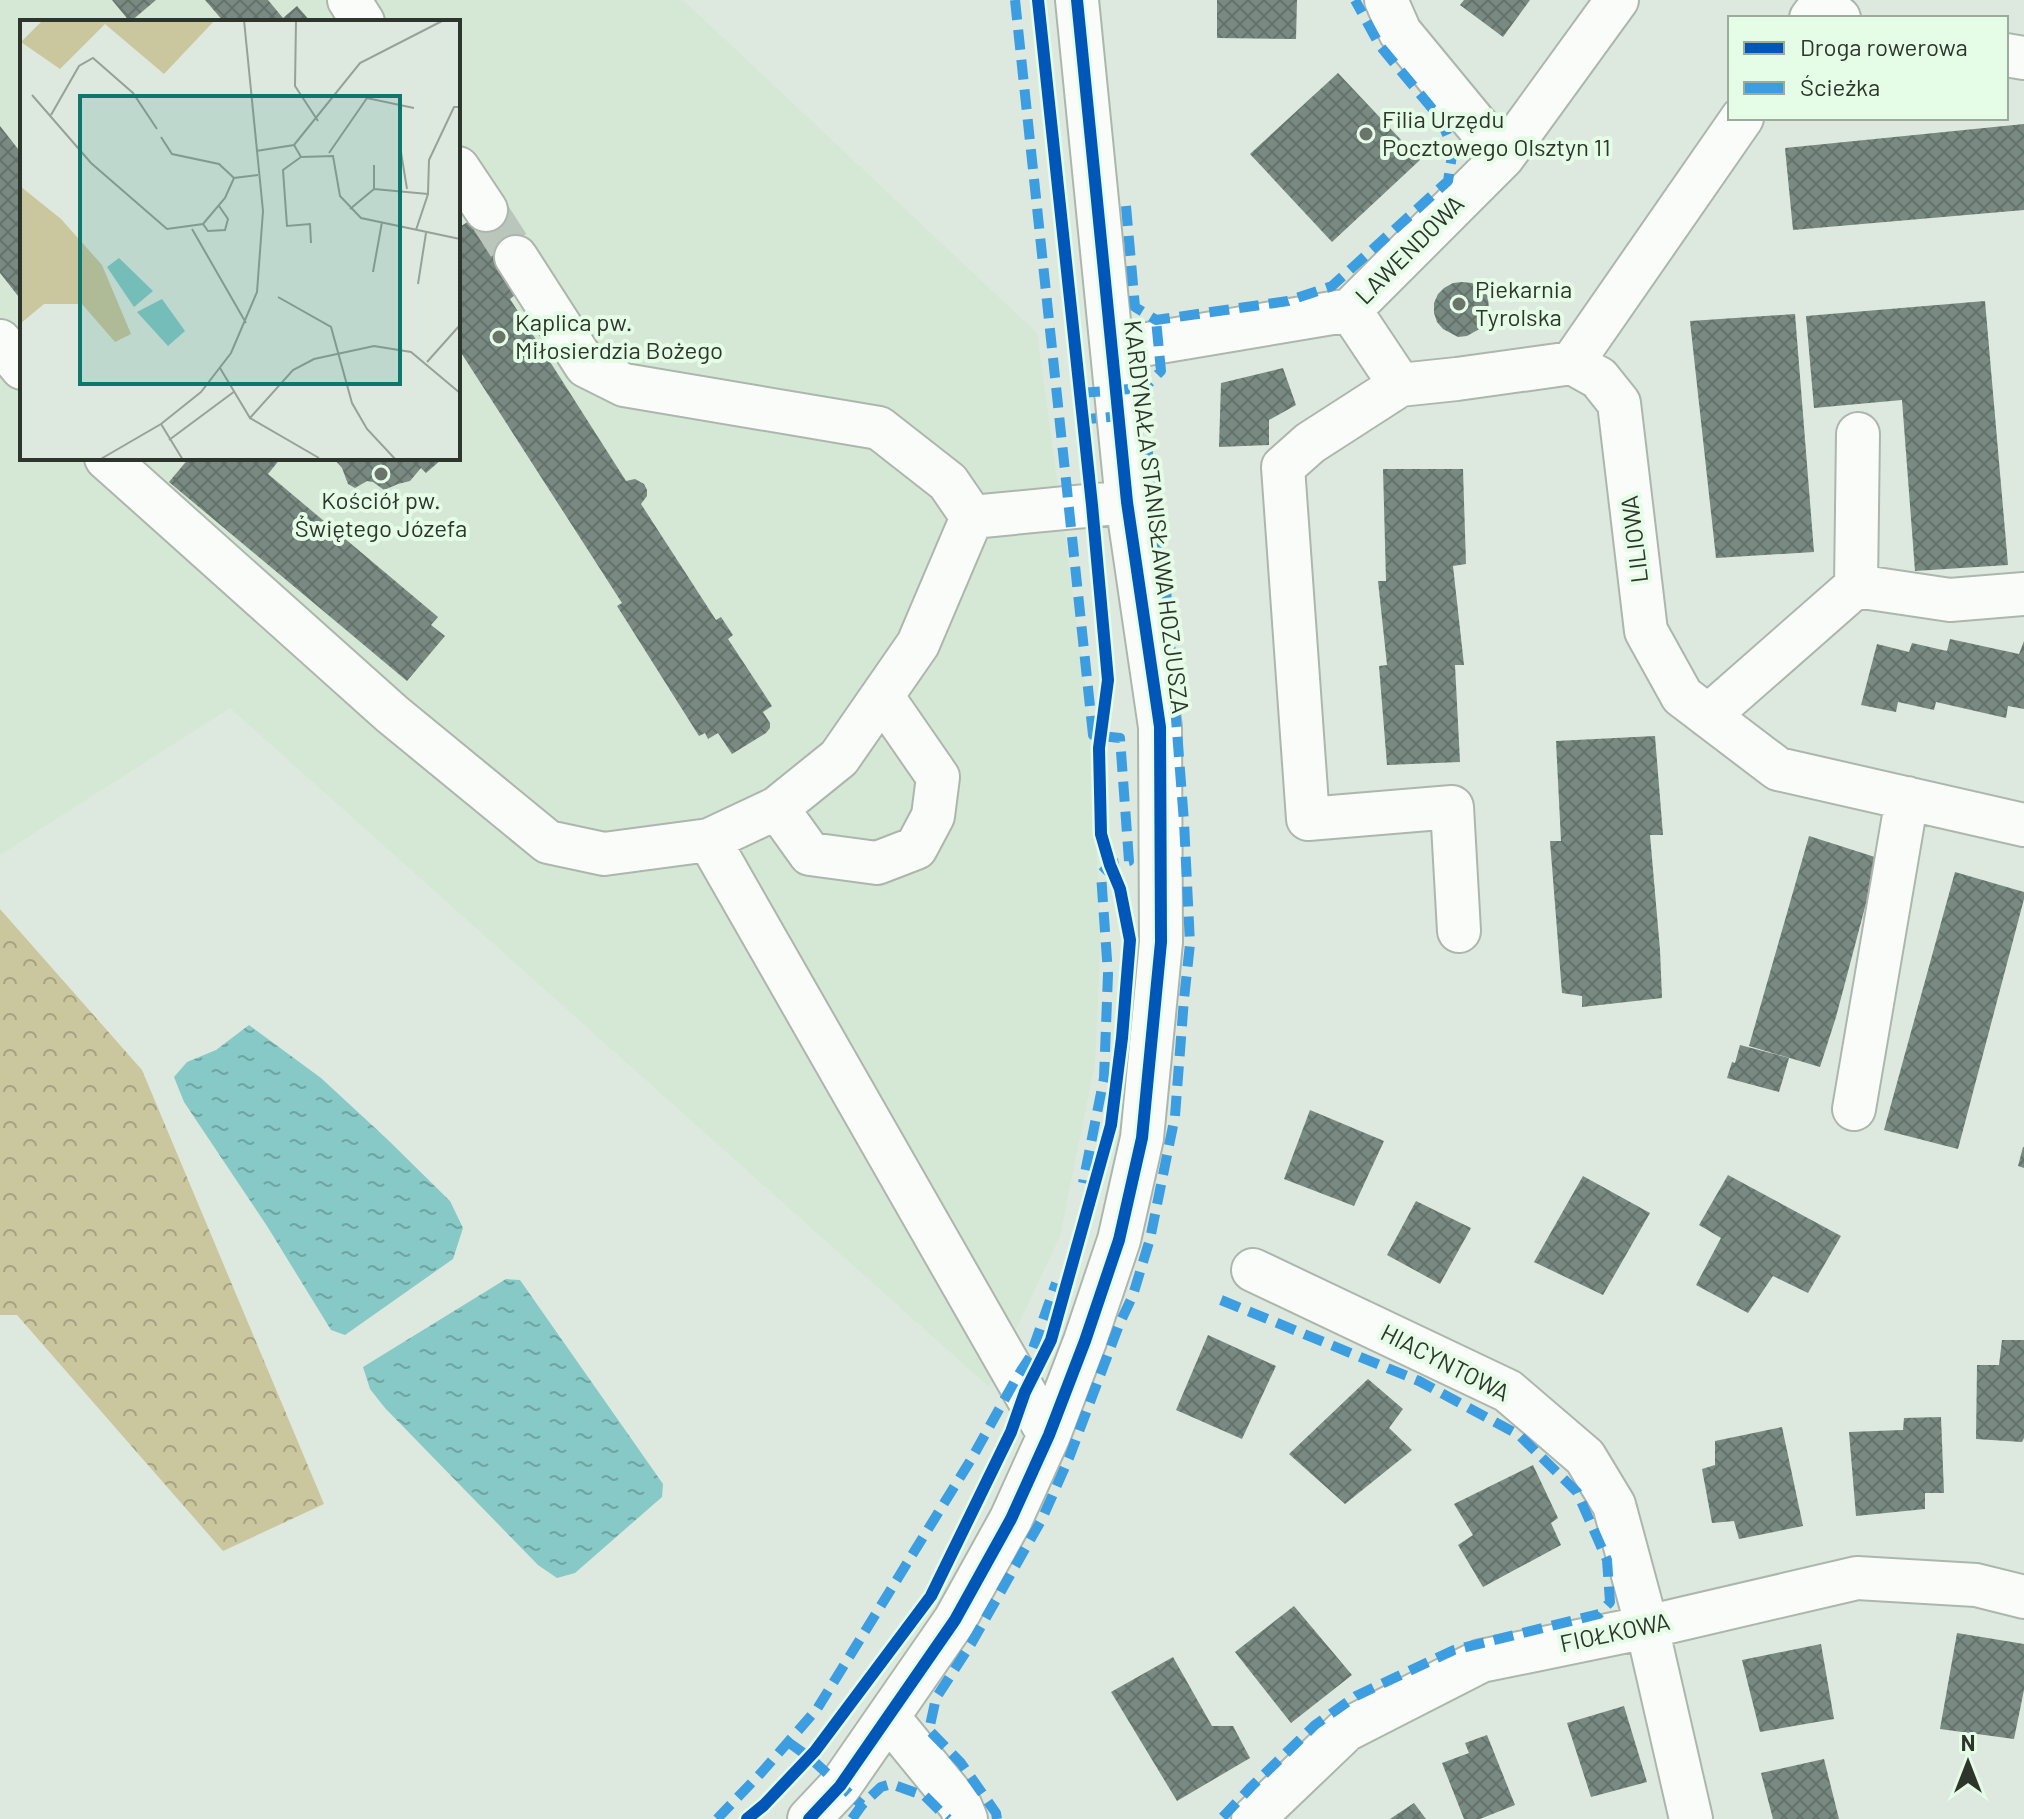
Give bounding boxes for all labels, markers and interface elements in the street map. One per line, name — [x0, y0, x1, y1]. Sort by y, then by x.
legend — [1728, 16, 2008, 120]
inset map — [20, 20, 460, 460]
text: Droga rowerowa — [1800, 32, 1968, 61]
text: Ścieżka — [1800, 72, 1880, 101]
place label: Filia Urzędu Pocztowego Olsztyn 11 — [1382, 104, 1611, 161]
marker: Filia Urzędu Pocztowego Olsztyn 11 — [1357, 125, 1375, 143]
street label: LAWENDOWA — [1348, 188, 1469, 309]
place label: Piekarnia Tyrolska — [1475, 274, 1572, 331]
marker: Piekarnia Tyrolska — [1450, 295, 1468, 313]
place label: Kaplica pw. Miłosierdzia Bożego — [515, 307, 723, 364]
street label: KARDYNAŁA STANISŁAWA HOZJUSZA — [1119, 318, 1196, 715]
marker: Kaplica pw. Miłosierdzia Bożego — [490, 328, 508, 346]
marker: Kościół pw. Świętego Józefa — [372, 465, 390, 483]
place label: Kościół pw. Świętego Józefa — [295, 485, 467, 542]
street label: LILIOWA — [1614, 494, 1653, 585]
street label: HIACYNTOWA — [1376, 1317, 1515, 1407]
street label: FIOŁKOWA — [1557, 1606, 1672, 1657]
north arrow — [1928, 1723, 2008, 1803]
text: N — [1961, 1729, 1975, 1755]

